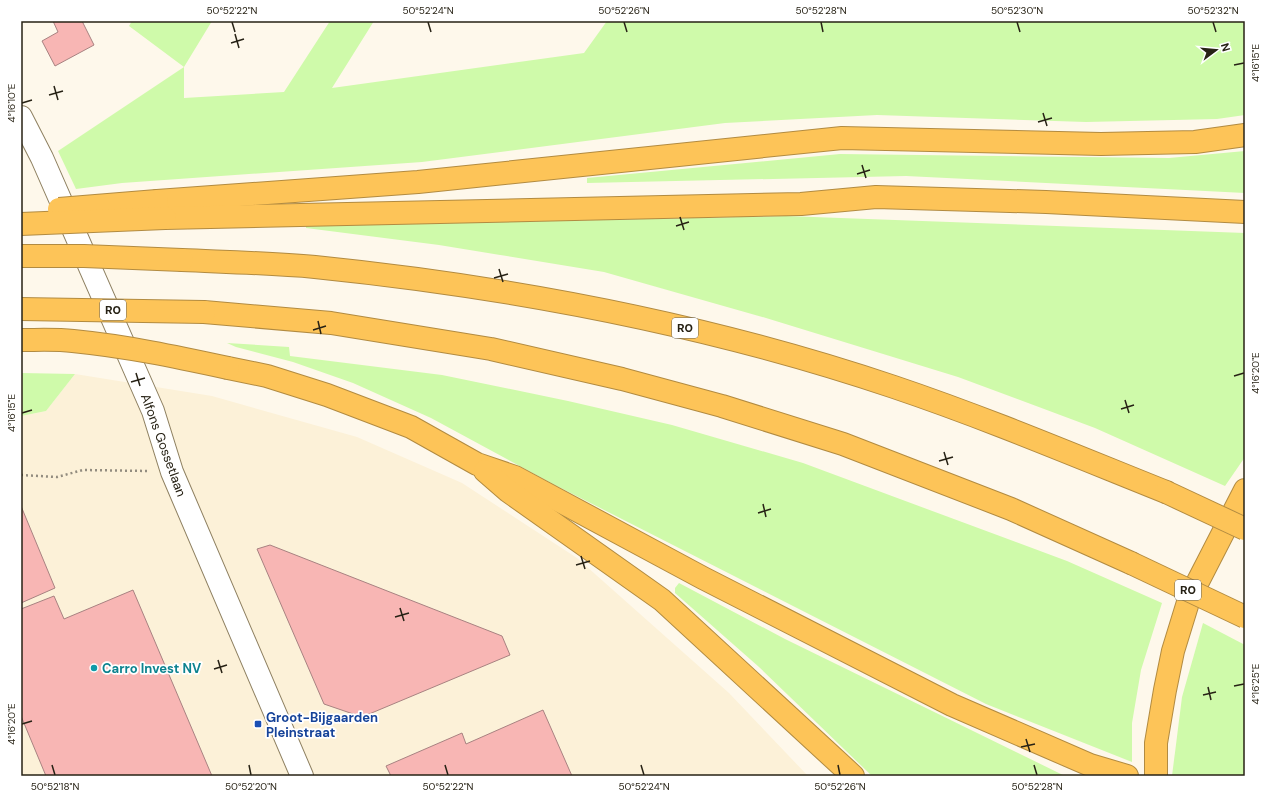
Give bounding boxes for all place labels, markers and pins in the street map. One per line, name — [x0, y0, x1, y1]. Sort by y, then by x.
place label: Carro Invest NV — [102, 660, 201, 677]
marker: Carro Invest NV — [89, 663, 99, 673]
place label: Groot-Bijgaarden Pleinstraat — [266, 709, 378, 741]
marker: Groot-Bijgaarden Pleinstraat — [253, 719, 263, 729]

